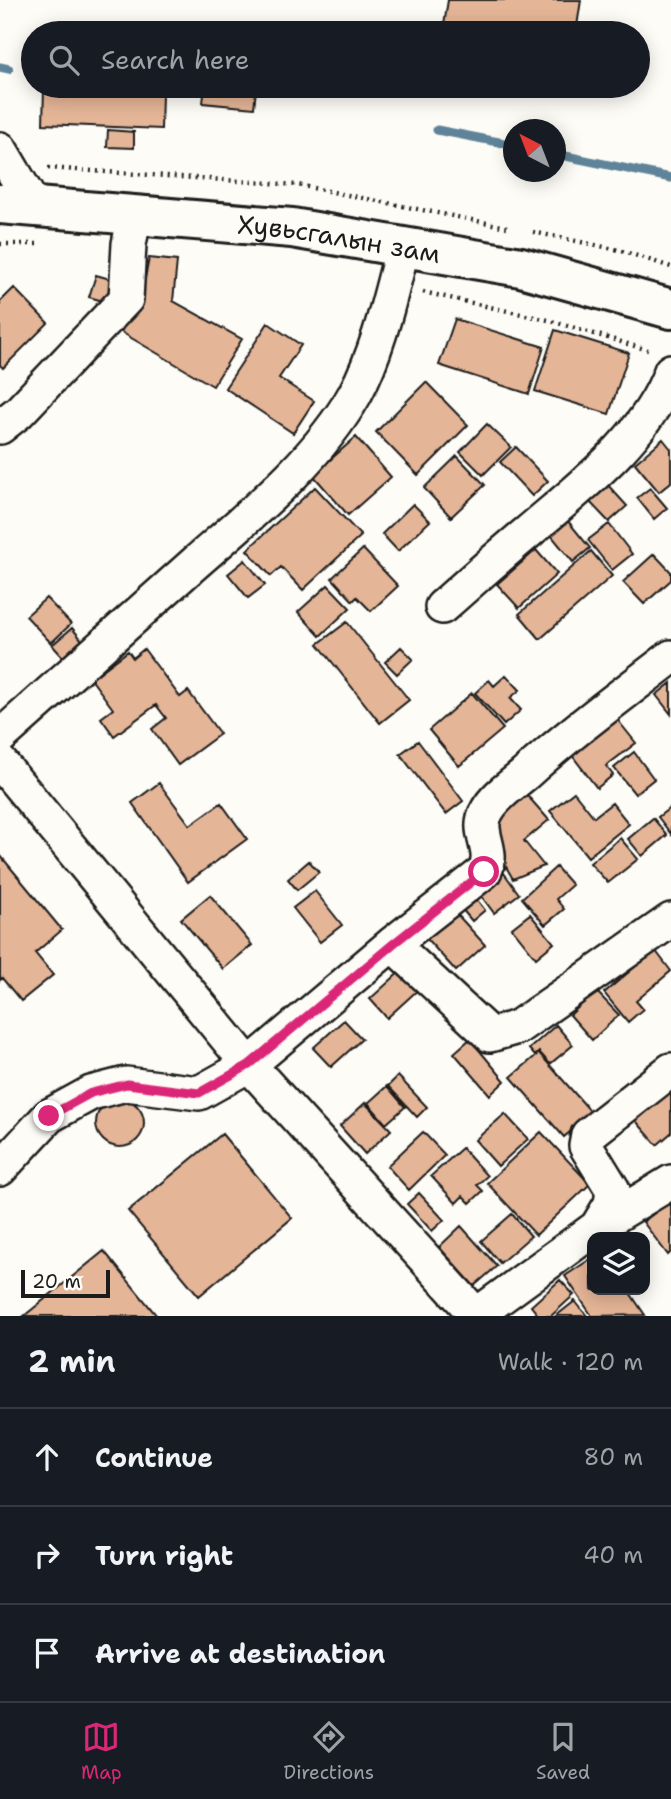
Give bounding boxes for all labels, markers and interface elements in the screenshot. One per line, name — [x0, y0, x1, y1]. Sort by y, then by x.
search box — [21, 21, 650, 98]
icon: search — [45, 41, 83, 79]
text: Search here — [101, 42, 250, 77]
north arrow — [503, 119, 566, 182]
street label: Хувьсгалын зам — [237, 206, 443, 270]
route start — [468, 856, 499, 887]
route end — [33, 1100, 64, 1131]
map controls — [587, 1232, 650, 1295]
button: layers — [587, 1232, 650, 1295]
scale bar — [21, 1267, 110, 1299]
text: 20 m — [32, 1269, 81, 1294]
text: 2 min — [28, 1341, 115, 1382]
text: Walk · 120 m — [498, 1347, 643, 1377]
icon: ahead — [28, 1438, 66, 1476]
text: Continue — [95, 1440, 213, 1475]
text: 80 m — [584, 1442, 643, 1472]
icon: right — [28, 1536, 66, 1574]
text: Turn right — [95, 1538, 233, 1573]
text: 40 m — [583, 1540, 643, 1570]
icon: arrive — [28, 1634, 66, 1672]
text: Arrive at destination — [95, 1636, 385, 1671]
tab: Map — [81, 1718, 122, 1785]
tab: Directions — [284, 1718, 374, 1785]
tab: Saved — [536, 1718, 590, 1785]

